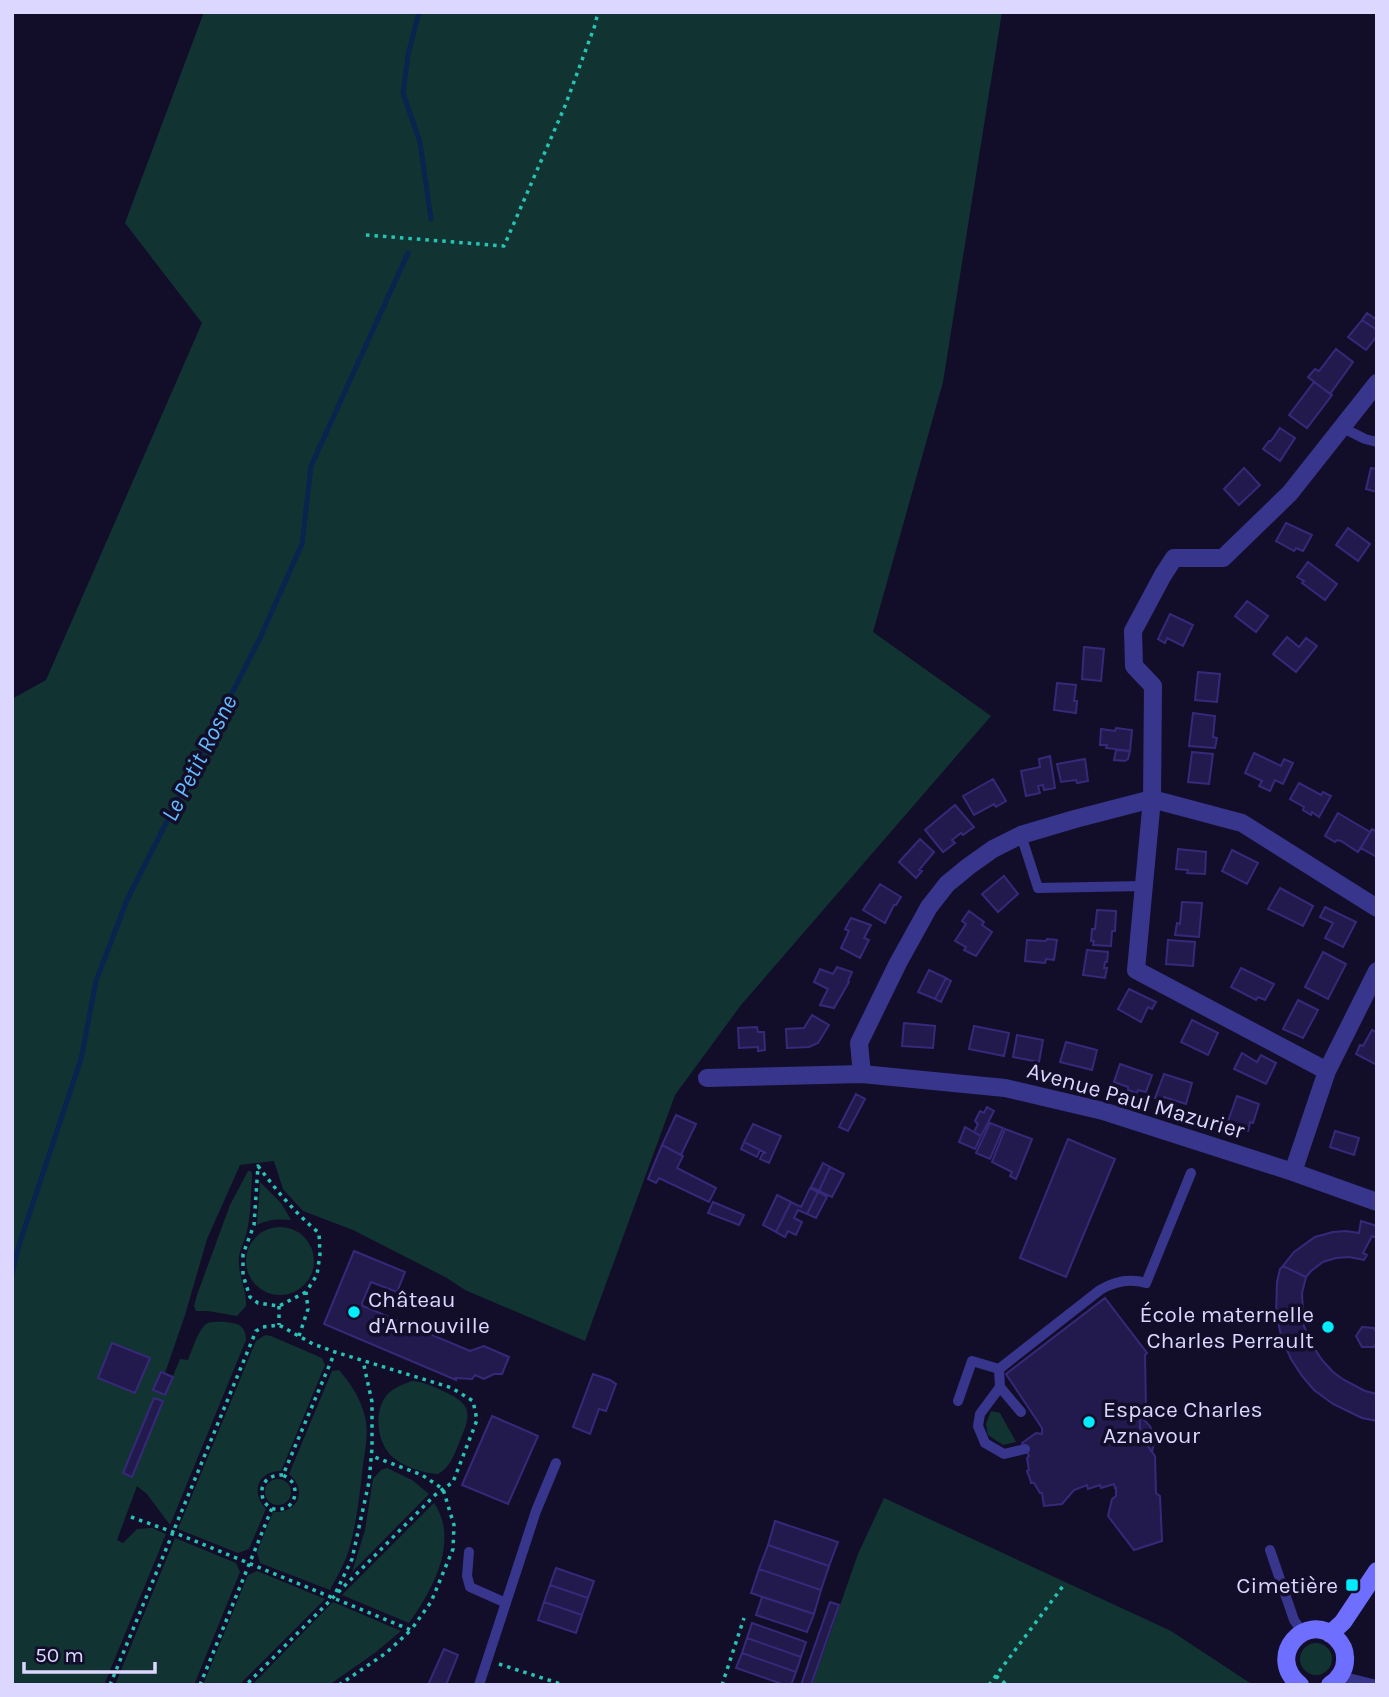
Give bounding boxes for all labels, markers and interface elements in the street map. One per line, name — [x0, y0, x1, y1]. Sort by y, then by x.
water label: Le Petit Rosne — [155, 690, 243, 826]
street label: Avenue Paul Mazurier — [1024, 1057, 1248, 1145]
place label: Château d'Arnouville — [368, 1286, 490, 1339]
place label: École maternelle Charles Perrault — [1140, 1301, 1314, 1354]
marker: Château d'Arnouville — [346, 1304, 362, 1320]
marker: École maternelle Charles Perrault — [1320, 1319, 1336, 1335]
place label: Espace Charles Aznavour — [1103, 1396, 1263, 1449]
marker: Espace Charles Aznavour — [1081, 1414, 1097, 1430]
place label: Cimetière — [1236, 1572, 1338, 1599]
marker: Cimetière — [1344, 1577, 1360, 1593]
scale bar — [24, 1630, 156, 1674]
text: 50 m — [35, 1643, 84, 1667]

